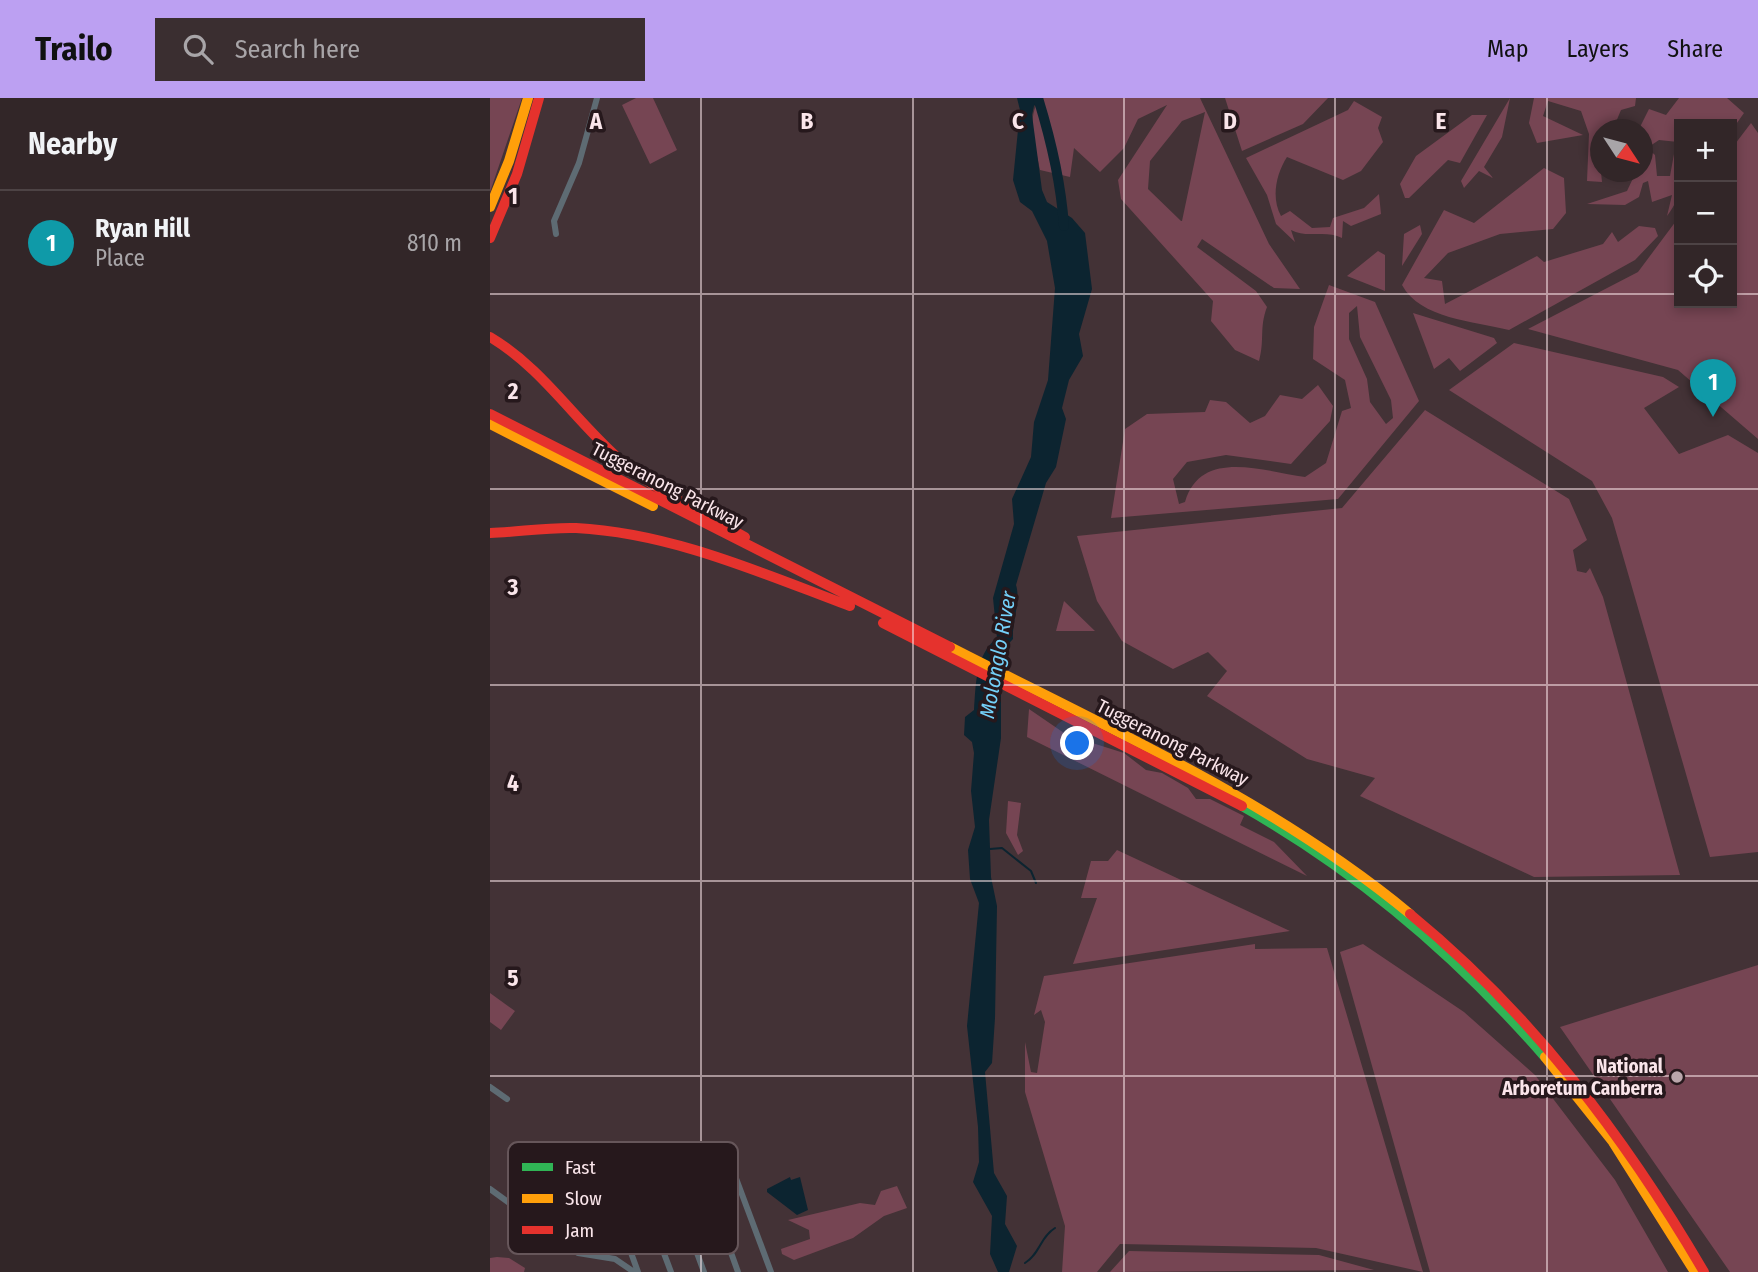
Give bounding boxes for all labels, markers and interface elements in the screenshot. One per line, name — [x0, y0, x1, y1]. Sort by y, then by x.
search box — [155, 18, 645, 81]
text: Trailo — [35, 29, 113, 69]
icon: search — [179, 30, 217, 68]
text: Search here — [235, 34, 360, 65]
text: Map — [1487, 35, 1529, 63]
text: Layers — [1567, 35, 1629, 63]
text: Share — [1667, 35, 1723, 63]
text: A — [589, 107, 603, 135]
text: B — [801, 107, 814, 135]
text: C — [1012, 107, 1024, 135]
text: D — [1223, 107, 1237, 135]
text: E — [1436, 107, 1447, 135]
north arrow — [1590, 119, 1653, 182]
map controls — [1674, 119, 1737, 308]
button: + — [1674, 119, 1737, 182]
text: Nearby — [28, 126, 117, 162]
text: 1 — [508, 182, 518, 210]
button: − — [1674, 182, 1737, 245]
text: Ryan Hill — [95, 213, 190, 244]
text: 1 — [46, 229, 56, 257]
text: 810 m — [407, 229, 462, 257]
text: Place — [95, 244, 145, 272]
button: locate — [1674, 245, 1737, 308]
pin: 1 — [1690, 359, 1736, 417]
text: 2 — [507, 377, 519, 405]
street label: Tuggeranong Parkway — [588, 437, 748, 534]
text: 3 — [507, 573, 519, 601]
water label: Molonglo River — [974, 589, 1022, 721]
street label: Tuggeranong Parkway — [1093, 694, 1253, 791]
your location — [1060, 726, 1094, 760]
text: 4 — [507, 769, 519, 797]
text: 5 — [507, 964, 519, 992]
place label: National Arboretum Canberra — [1501, 1055, 1664, 1100]
marker: National Arboretum Canberra — [1669, 1069, 1685, 1085]
legend — [508, 1142, 738, 1254]
text: Fast — [565, 1156, 596, 1179]
text: Slow — [565, 1187, 602, 1210]
text: Jam — [565, 1219, 594, 1242]

